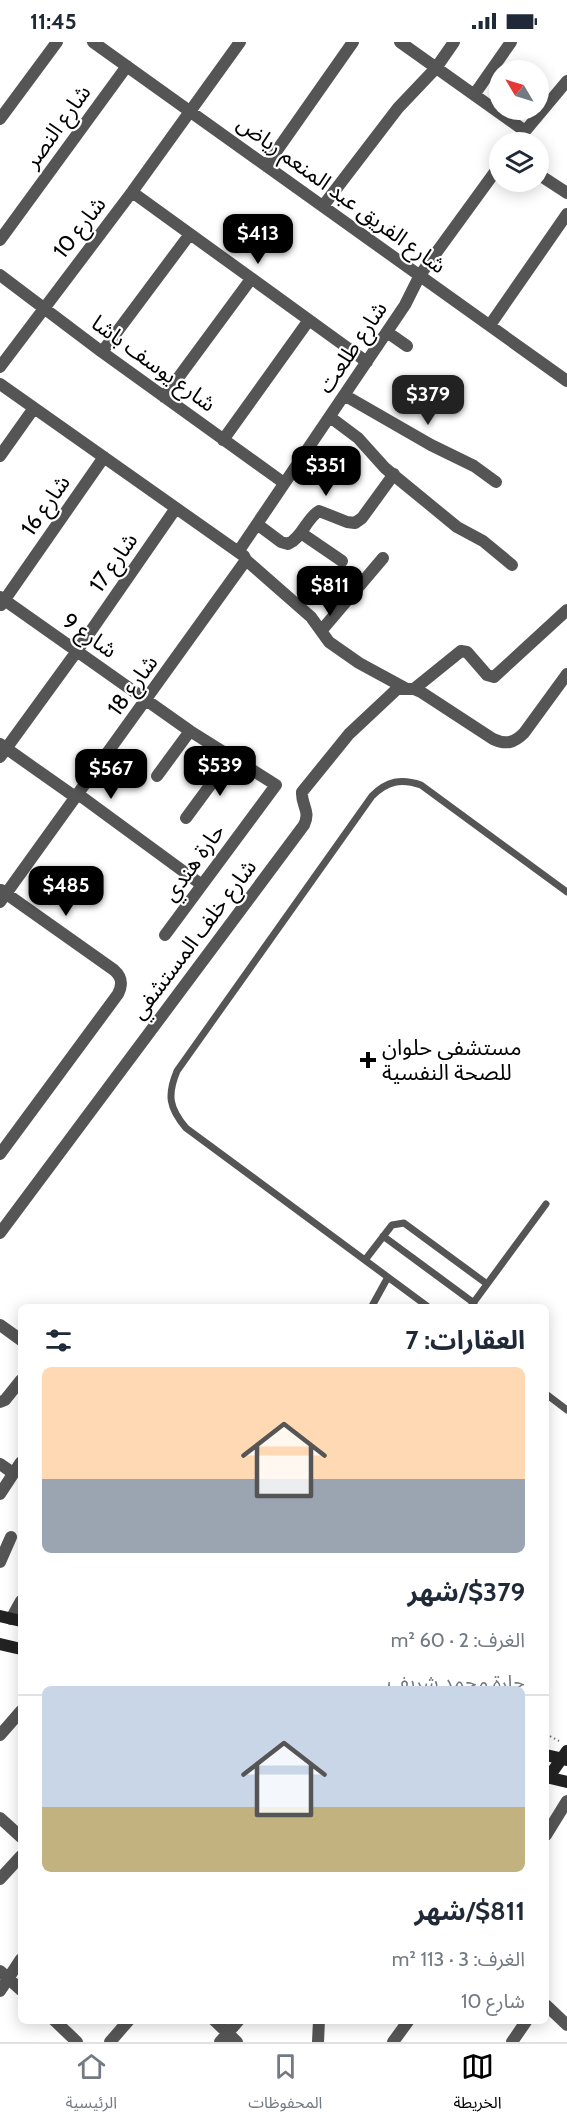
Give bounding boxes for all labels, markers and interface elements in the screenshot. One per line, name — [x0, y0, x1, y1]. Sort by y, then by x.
text: 11:45 — [30, 8, 77, 35]
north arrow — [489, 60, 549, 120]
map controls — [489, 60, 549, 192]
street label: شارع النصر — [18, 80, 99, 176]
street label: شارع الفريق عبد المنعم رياض — [230, 110, 451, 282]
button: layers — [489, 132, 549, 192]
street label: شارع 10 — [47, 191, 114, 265]
pin: $413 — [222, 214, 294, 265]
text: $413 — [237, 221, 279, 245]
street label: شارع طلعت — [312, 296, 395, 400]
street label: شارع يوسف باشا — [84, 309, 221, 420]
pin: $379 — [392, 375, 464, 426]
text: $379 — [406, 382, 450, 406]
pin: $351 — [290, 446, 362, 497]
text: $351 — [306, 453, 346, 477]
street label: شارع 16 — [15, 470, 78, 542]
street label: شارع 17 — [83, 527, 146, 599]
pin: $811 — [294, 566, 366, 617]
text: $811 — [311, 573, 349, 597]
street label: شارع 9 — [56, 607, 122, 666]
street label: شارع 18 — [101, 650, 166, 723]
pin: $539 — [184, 746, 256, 797]
pin: $567 — [75, 749, 147, 800]
text: $539 — [198, 753, 242, 777]
text: $567 — [89, 756, 133, 780]
street label: حارة هندي — [156, 818, 233, 908]
street label: شارع خلف المستشفي — [125, 854, 265, 1026]
pin: $485 — [30, 866, 102, 917]
text: $485 — [43, 873, 89, 897]
place label: مستشفي حلوان للصحة النفسية — [382, 1034, 521, 1086]
marker: مستشفي حلوان للصحة النفسية — [359, 1051, 377, 1069]
icon: filters — [42, 1324, 75, 1357]
text: العقارات: 7 — [405, 1324, 525, 1356]
icon: home — [230, 1406, 338, 1514]
text: $379/شهر — [407, 1576, 525, 1608]
text: الغرف: 2 · 60 m² — [391, 1628, 525, 1652]
text: حارة محمد شريف — [387, 1670, 525, 1694]
icon: home — [230, 1725, 338, 1833]
text: $811/شهر — [414, 1895, 525, 1927]
text: الغرف: 3 · 113 m² — [392, 1947, 525, 1971]
text: شارع 10 — [461, 1989, 525, 2013]
tab: الرئيسية — [66, 2050, 117, 2120]
tab: المحفوظات — [248, 2050, 322, 2120]
tab: الخريطة — [454, 2050, 501, 2120]

